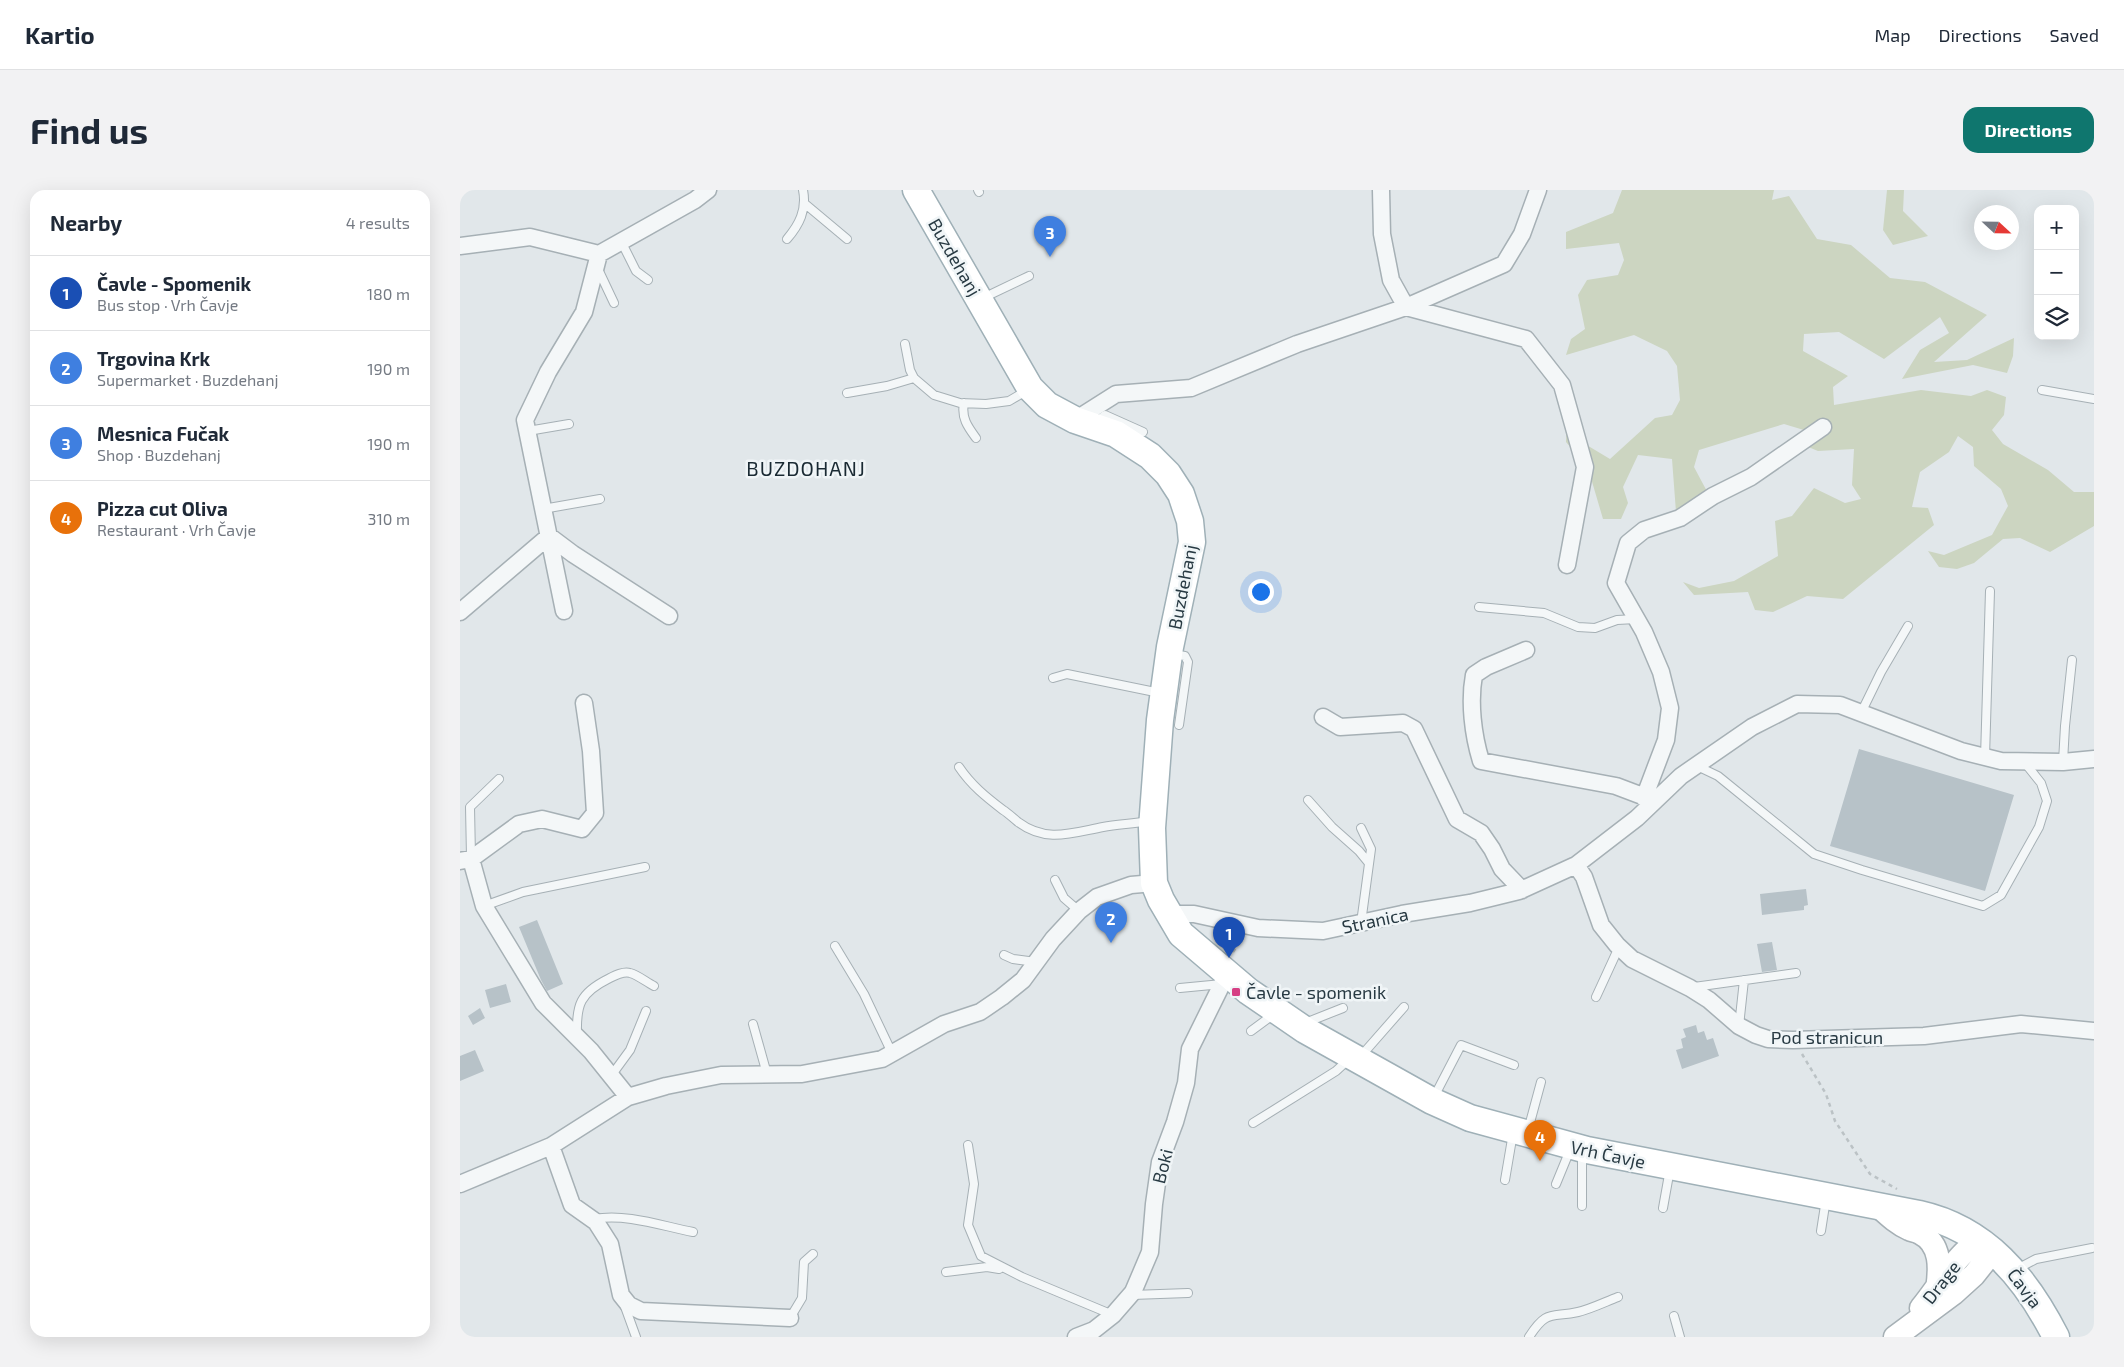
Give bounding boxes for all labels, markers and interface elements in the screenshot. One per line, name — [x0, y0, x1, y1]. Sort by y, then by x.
text: Kartio — [25, 20, 95, 49]
text: Map — [1874, 24, 1911, 46]
text: Directions — [1939, 24, 2022, 46]
text: Saved — [2050, 24, 2099, 46]
button: Directions — [1963, 107, 2094, 153]
text: Find us — [30, 109, 148, 151]
north arrow — [1974, 205, 2019, 250]
map controls — [2034, 205, 2079, 340]
button: + — [2034, 205, 2079, 250]
text: Nearby — [50, 210, 122, 235]
text: 4 results — [346, 213, 410, 232]
street label: Buzdehanj — [924, 214, 986, 300]
pin: 3 — [1034, 216, 1066, 257]
button: − — [2034, 250, 2079, 295]
text: Čavle - Spomenik — [97, 272, 251, 295]
text: 1 — [63, 284, 69, 303]
text: 180 m — [367, 284, 410, 303]
text: Bus stop · Vrh Čavje — [97, 295, 238, 314]
button: layers — [2034, 295, 2079, 340]
text: Trgovina Krk — [97, 347, 210, 370]
text: 2 — [61, 359, 71, 378]
text: 190 m — [367, 359, 410, 378]
text: Supermarket · Buzdehanj — [97, 370, 278, 389]
text: Mesnica Fučak — [97, 422, 229, 445]
text: 3 — [61, 434, 71, 453]
text: 190 m — [367, 434, 410, 453]
text: Shop · Buzdehanj — [97, 445, 221, 464]
district label: BUZDOHANJ — [746, 456, 866, 480]
text: Pizza cut Oliva — [97, 497, 228, 520]
text: 4 — [61, 509, 71, 528]
text: 310 m — [368, 509, 410, 528]
text: Restaurant · Vrh Čavje — [97, 520, 256, 539]
street label: Buzdehanj — [1163, 543, 1201, 631]
your location — [1248, 579, 1274, 605]
pin: 2 — [1095, 902, 1127, 943]
street label: Stranica — [1340, 902, 1410, 938]
pin: 1 — [1213, 917, 1245, 958]
place label: Čavle - spomenik — [1246, 981, 1386, 1003]
marker: Čavle - spomenik — [1230, 986, 1242, 998]
street label: Pod stranicun — [1771, 1026, 1883, 1048]
pin: 4 — [1524, 1120, 1556, 1161]
street label: Vrh Čavje — [1569, 1135, 1647, 1173]
street label: Boki — [1147, 1146, 1177, 1186]
street label: Drage — [1917, 1256, 1965, 1308]
street label: Čavja — [2003, 1264, 2047, 1312]

